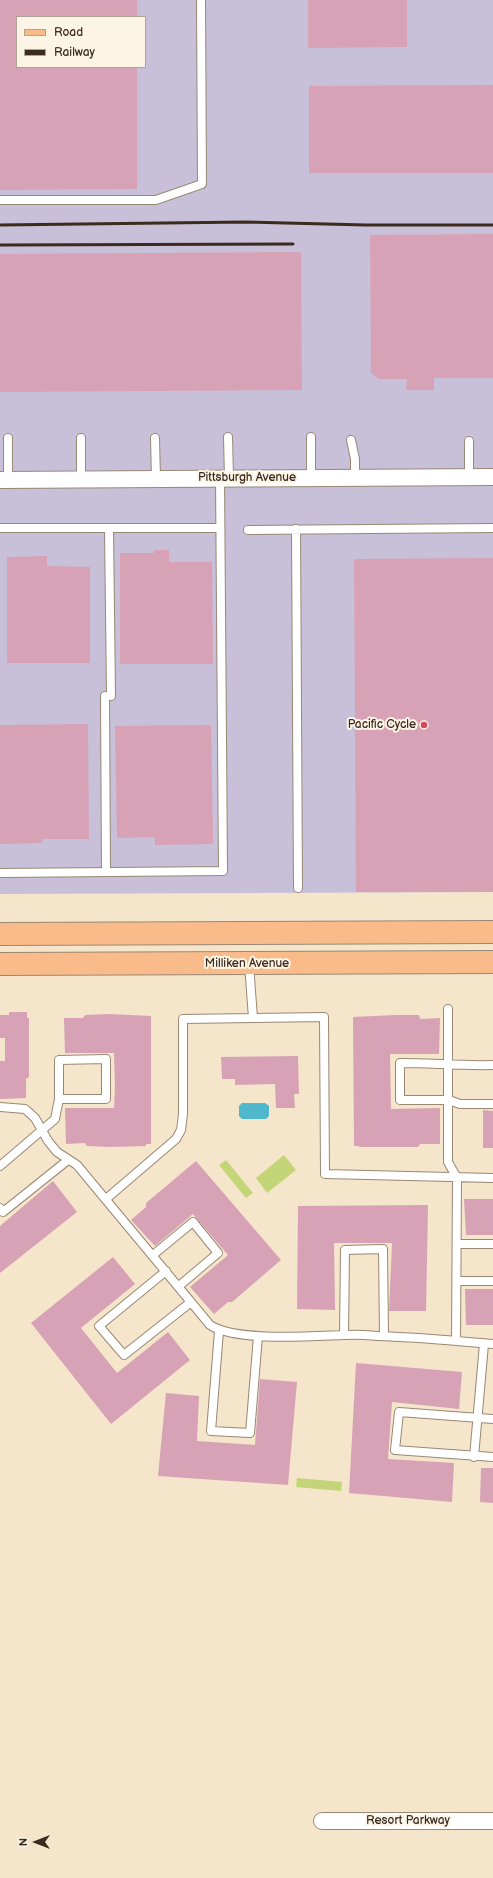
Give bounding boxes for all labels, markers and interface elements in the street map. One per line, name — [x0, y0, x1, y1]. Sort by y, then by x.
legend — [16, 16, 146, 68]
text: Road — [54, 25, 83, 40]
text: Railway — [54, 45, 95, 60]
street label: Pittsburgh Avenue — [198, 471, 296, 485]
place label: Pacific Cycle — [348, 718, 416, 732]
marker: Pacific Cycle — [419, 720, 429, 730]
street label: Milliken Avenue — [205, 957, 289, 971]
street label: Resort Parkway — [366, 1814, 450, 1828]
north arrow — [16, 1822, 56, 1862]
text: N — [17, 1838, 30, 1846]

